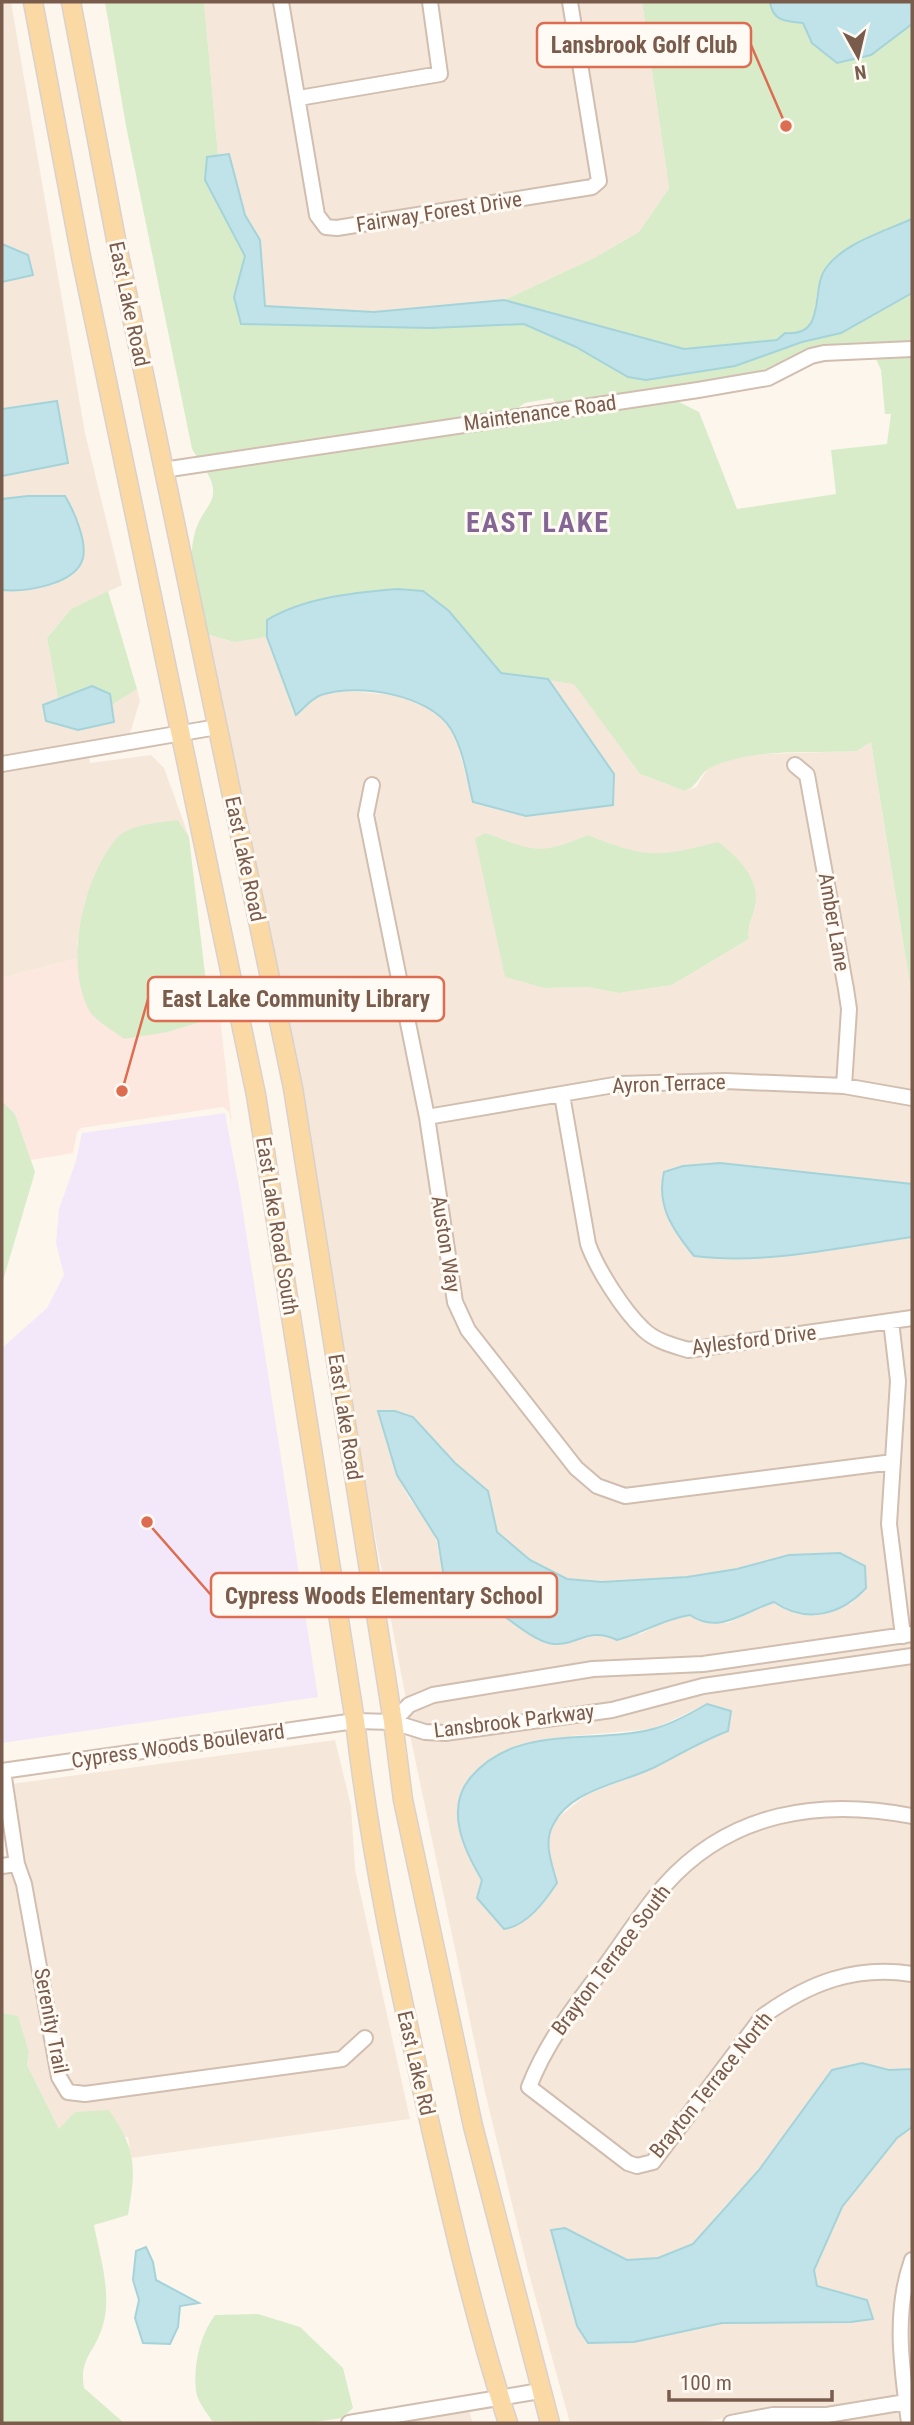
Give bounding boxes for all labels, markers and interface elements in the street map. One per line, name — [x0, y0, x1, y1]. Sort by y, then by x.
north arrow — [823, 21, 893, 91]
callout: Lansbrook Golf Club — [537, 23, 751, 67]
text: Lansbrook Golf Club — [551, 32, 737, 59]
text: N — [853, 60, 868, 85]
street label: Fairway Forest Drive — [354, 187, 524, 237]
street label: East Lake Road — [104, 239, 154, 369]
street label: Maintenance Road — [462, 390, 618, 436]
district label: EAST LAKE — [466, 506, 610, 539]
street label: East Lake Road — [220, 794, 270, 924]
street label: Amber Lane — [814, 871, 854, 973]
callout: East Lake Community Library — [148, 977, 444, 1021]
text: East Lake Community Library — [162, 986, 431, 1013]
street label: Ayron Terrace — [612, 1070, 726, 1098]
street label: East Lake Road South — [251, 1135, 303, 1317]
street label: Auston Way — [427, 1194, 466, 1294]
street label: Aylesford Drive — [690, 1320, 818, 1360]
street label: East Lake Road — [323, 1352, 367, 1482]
callout: Cypress Woods Elementary School — [211, 1573, 557, 1617]
text: Cypress Woods Elementary School — [225, 1583, 543, 1610]
street label: Lansbrook Parkway — [432, 1699, 596, 1743]
street label: Cypress Woods Boulevard — [70, 1719, 286, 1773]
street label: Brayton Terrace South — [547, 1880, 675, 2040]
street label: Serenity Trail — [29, 1966, 73, 2076]
street label: Brayton Terrace North — [645, 2007, 777, 2163]
street label: East Lake Rd — [392, 2008, 440, 2118]
scale bar — [669, 2358, 832, 2402]
text: 100 m — [680, 2371, 732, 2395]

